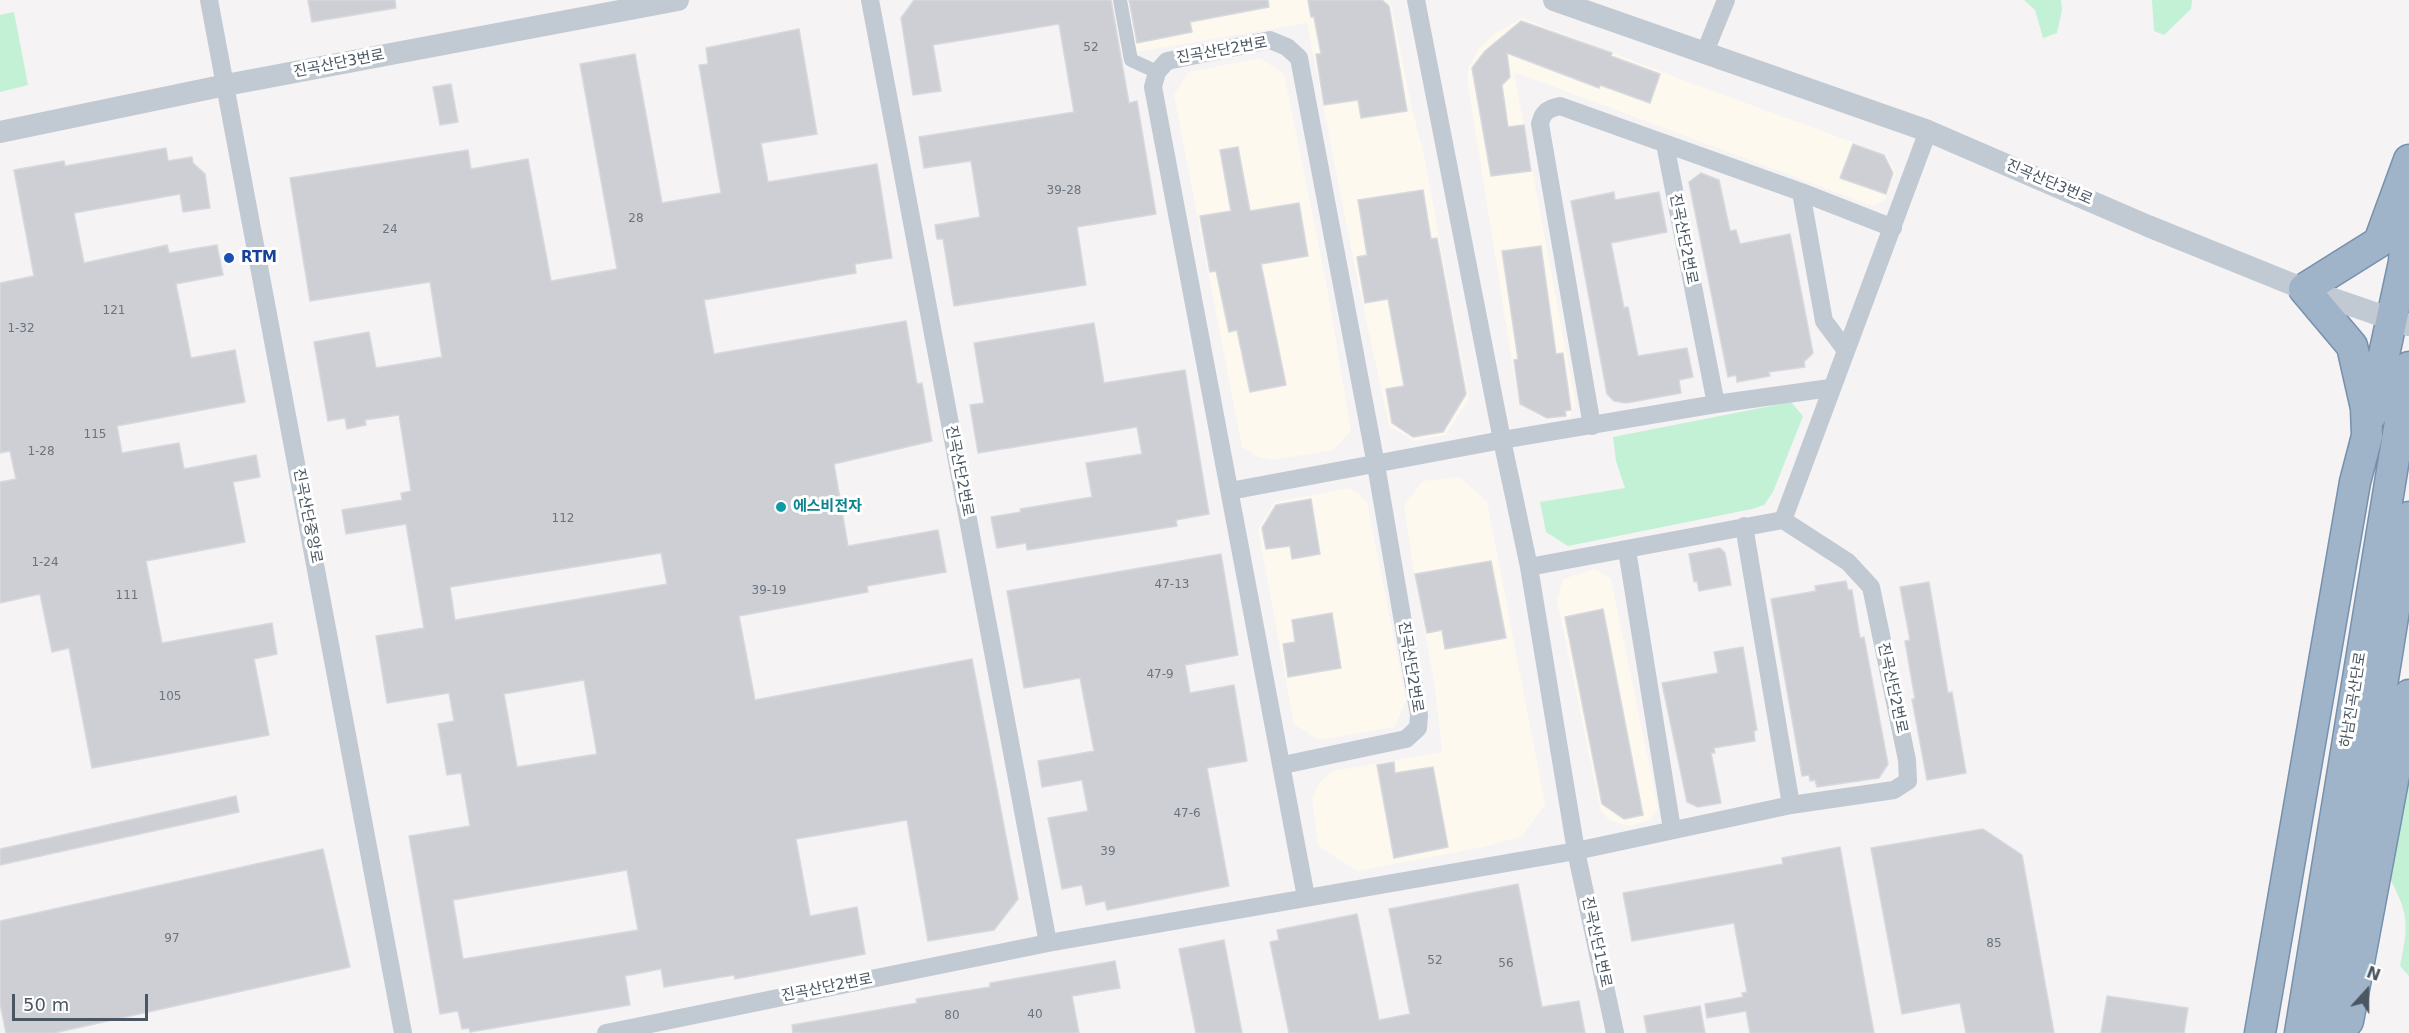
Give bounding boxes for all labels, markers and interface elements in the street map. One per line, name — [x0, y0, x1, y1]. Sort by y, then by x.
street label: 진곡산단2번로 — [1175, 34, 1269, 68]
house number: 52 — [1083, 41, 1099, 55]
street label: 진곡산단3번로 — [292, 46, 386, 82]
street label: 진곡산단3번로 — [2003, 157, 2095, 209]
house number: 39-28 — [1047, 184, 1081, 198]
street label: 진곡산단2번로 — [1665, 192, 1701, 286]
house number: 28 — [628, 212, 644, 226]
house number: 24 — [382, 223, 398, 237]
place label: RTM — [241, 249, 277, 267]
marker: RTM — [222, 251, 236, 265]
house number: 121 — [103, 304, 125, 318]
house number: 1-32 — [7, 322, 35, 336]
street label: 진곡산단2번로 — [941, 424, 977, 518]
house number: 115 — [84, 428, 106, 442]
house number: 1-28 — [27, 445, 55, 459]
street label: 진곡산단중앙로 — [289, 467, 325, 565]
place label: 에스비전자 — [793, 498, 862, 516]
marker: 에스비전자 — [774, 500, 788, 514]
house number: 112 — [552, 512, 574, 526]
house number: 1-24 — [31, 556, 59, 570]
house number: 47-13 — [1155, 578, 1189, 592]
house number: 39-19 — [752, 584, 786, 598]
house number: 111 — [116, 589, 138, 603]
street label: 진곡산단2번로 — [1394, 620, 1426, 714]
street label: 진곡산단2번로 — [1874, 641, 1910, 735]
street label: 하남진곡산단로 — [2338, 651, 2370, 749]
house number: 47-9 — [1146, 668, 1174, 682]
house number: 105 — [159, 690, 181, 704]
house number: 47-6 — [1173, 807, 1201, 821]
house number: 39 — [1100, 845, 1116, 859]
street label: 진곡산단1번로 — [1578, 895, 1614, 989]
house number: 97 — [164, 932, 180, 946]
house number: 85 — [1986, 937, 2002, 951]
house number: 52 — [1427, 954, 1443, 968]
house number: 56 — [1498, 957, 1514, 971]
north arrow — [2337, 961, 2397, 1021]
text: N — [2364, 962, 2383, 985]
street label: 진곡산단2번로 — [780, 970, 874, 1006]
scale bar — [15, 982, 152, 1020]
text: 50 m — [23, 994, 69, 1015]
house number: 40 — [1027, 1008, 1043, 1022]
house number: 80 — [944, 1009, 960, 1023]

